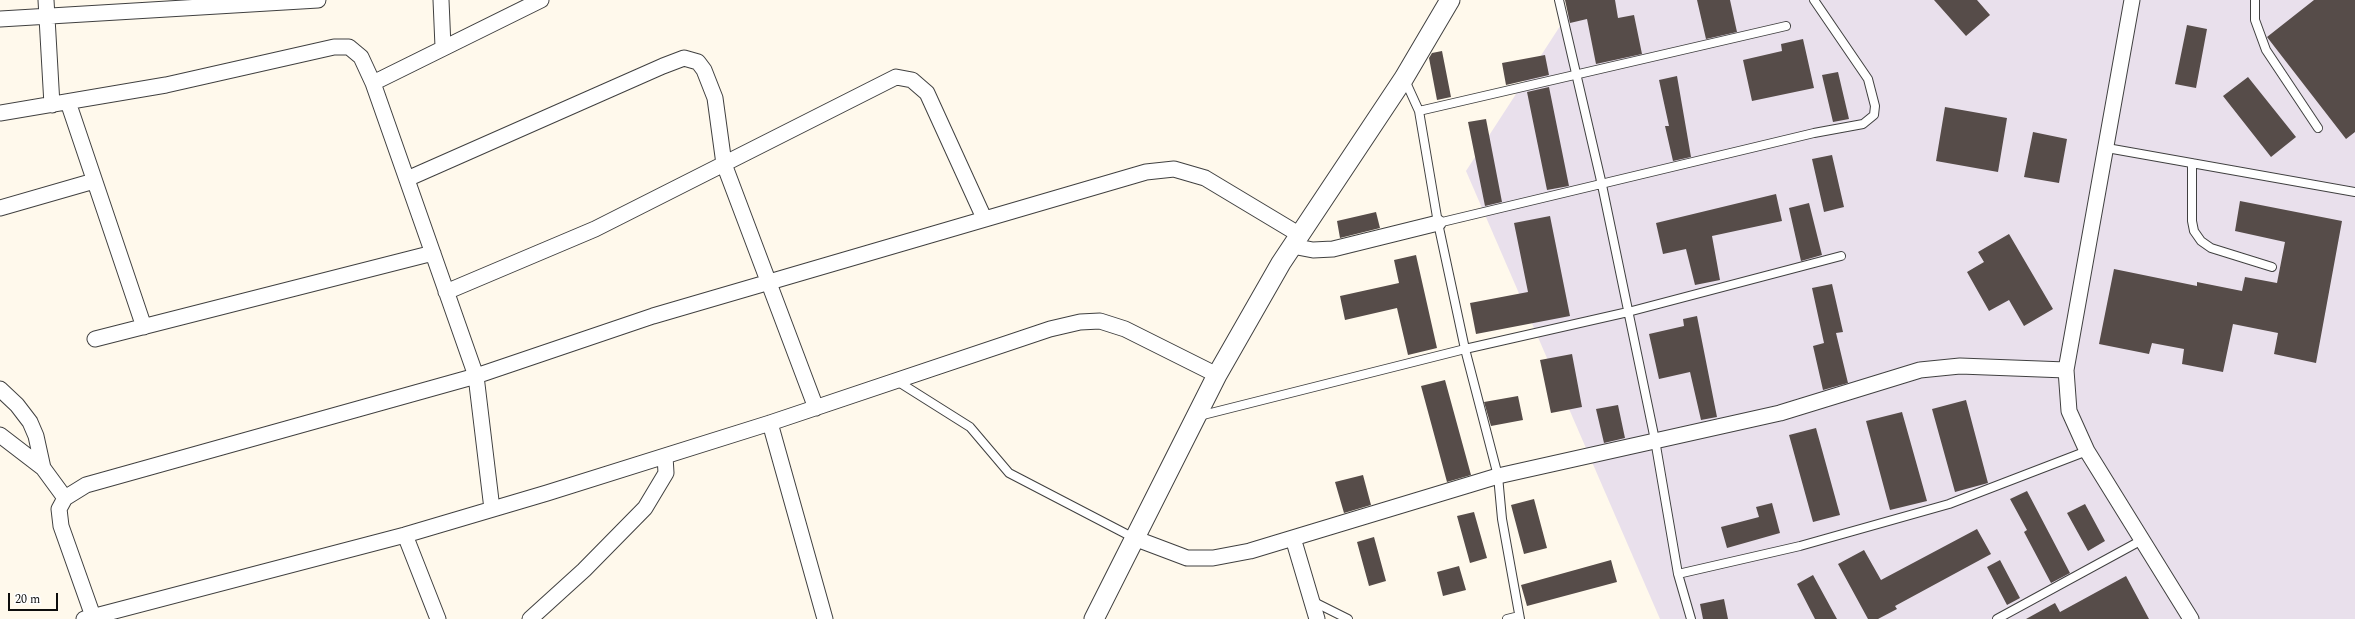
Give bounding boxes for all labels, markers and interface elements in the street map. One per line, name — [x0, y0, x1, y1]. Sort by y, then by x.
scale bar — [10, 585, 60, 611]
text: 20 m — [15, 590, 40, 609]

